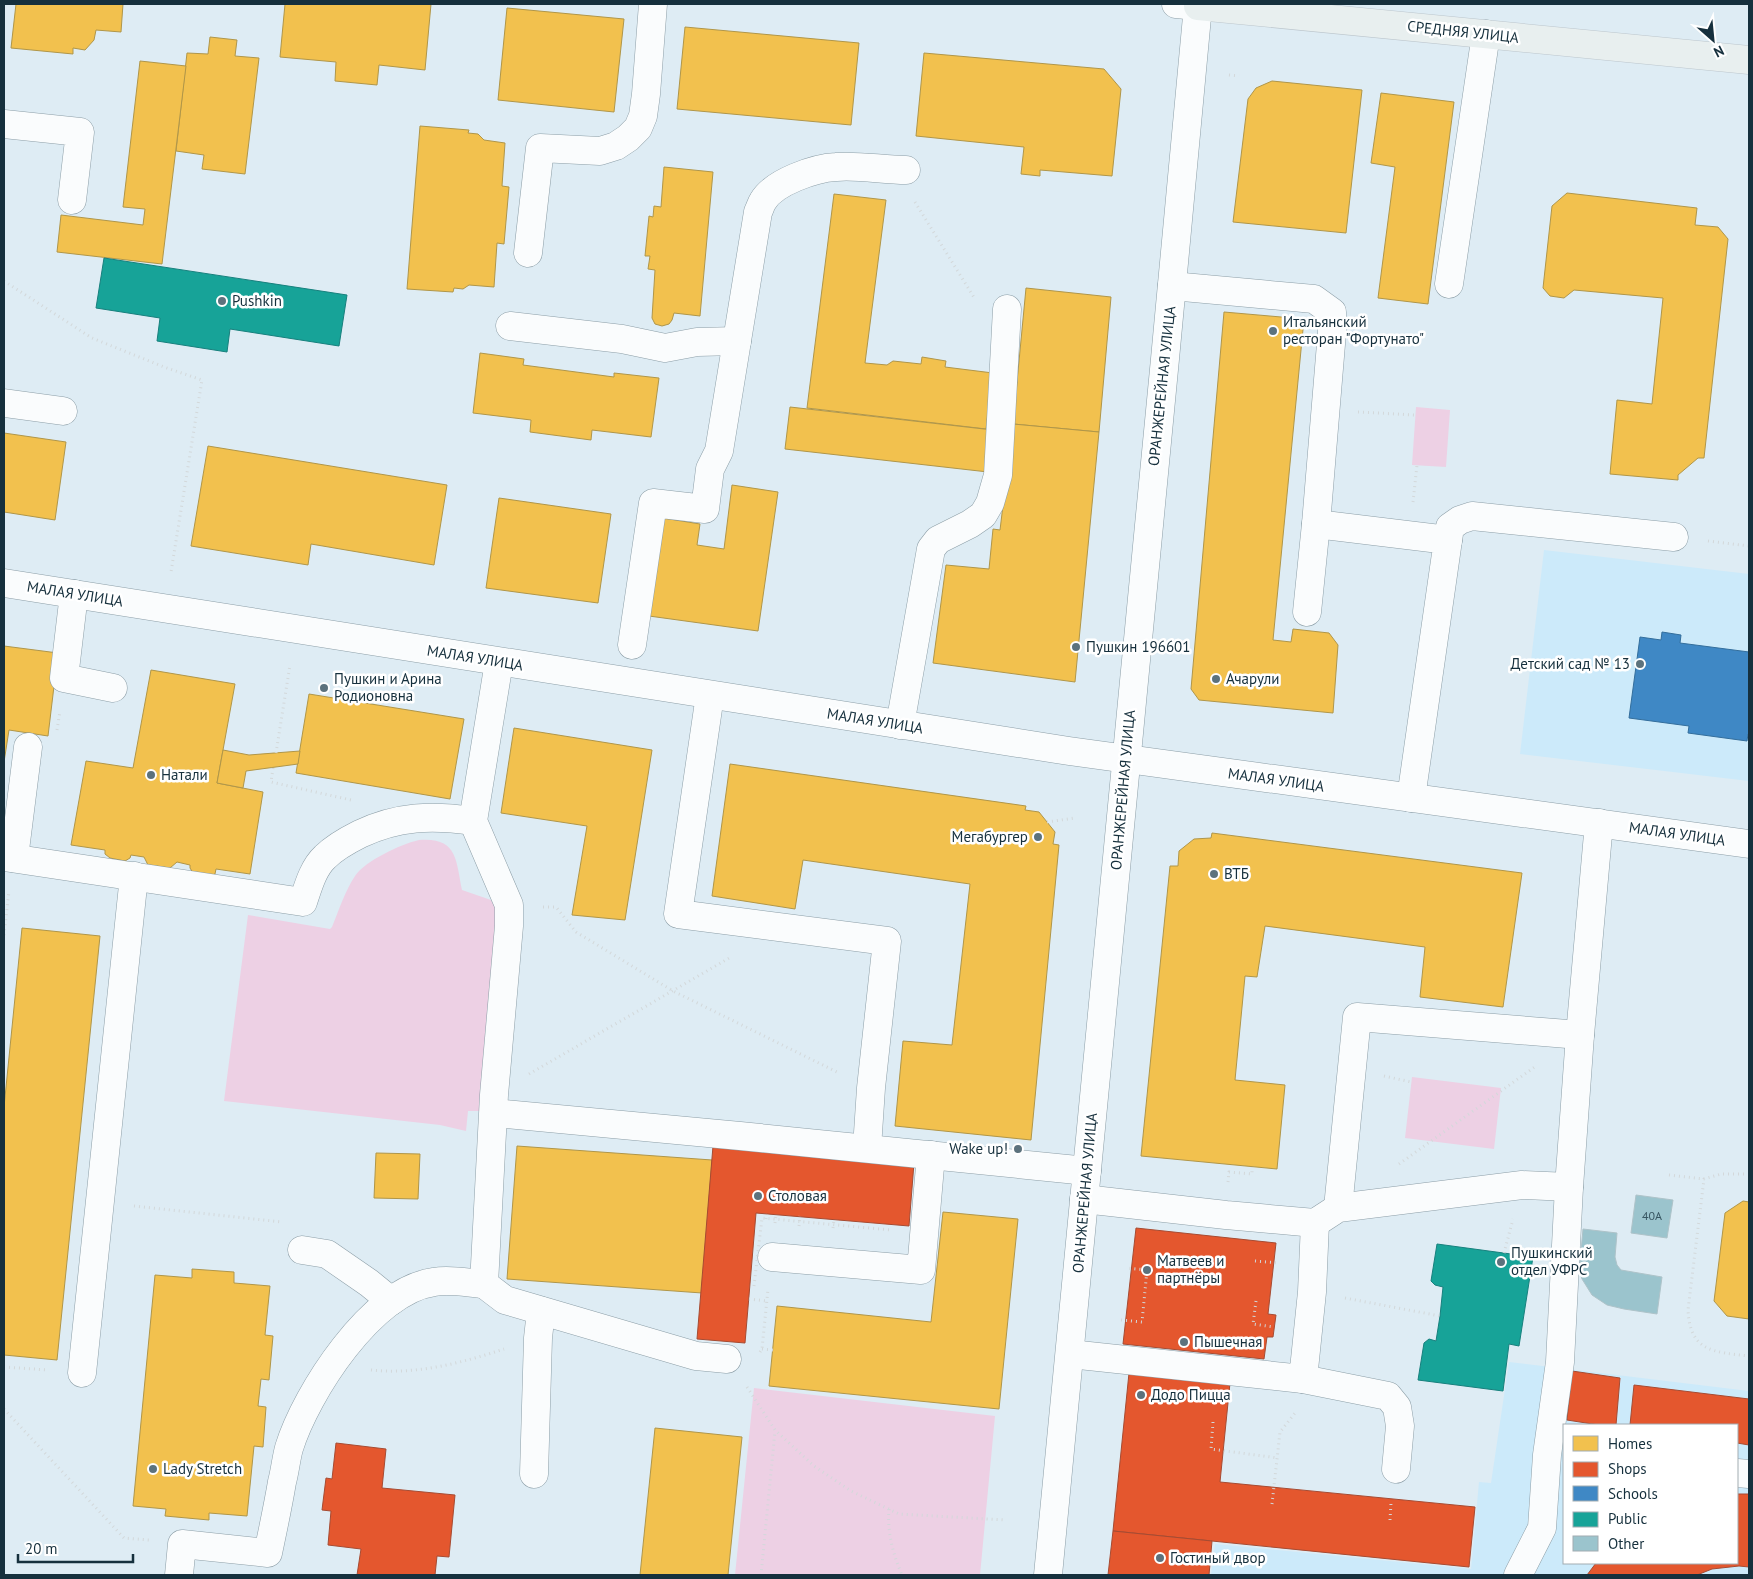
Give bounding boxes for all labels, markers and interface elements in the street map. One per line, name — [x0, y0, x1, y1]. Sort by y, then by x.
north arrow — [1688, 15, 1738, 65]
street label: СРЕДНЯЯ УЛИЦА — [1406, 16, 1520, 47]
text: N — [1711, 41, 1727, 62]
place label: Pushkin — [232, 291, 282, 310]
marker: Pushkin — [216, 295, 228, 307]
street label: ОРАНЖЕРЕЙНАЯ УЛИЦА — [1144, 305, 1179, 467]
place label: Итальянский ресторан "Фортунато" — [1283, 312, 1424, 348]
marker: Итальянский ресторан "Фортунато" — [1267, 325, 1279, 337]
street label: МАЛАЯ УЛИЦА — [26, 577, 125, 611]
place label: Пушкин 196601 — [1086, 637, 1190, 656]
street label: МАЛАЯ УЛИЦА — [426, 641, 525, 675]
marker: Пушкин 196601 — [1070, 641, 1082, 653]
place label: Детский сад № 13 — [1511, 654, 1630, 673]
marker: Детский сад № 13 — [1634, 658, 1646, 670]
place label: Пушкин и Арина Родионовна — [334, 669, 442, 705]
place label: Ачарули — [1226, 669, 1279, 688]
marker: Ачарули — [1210, 673, 1222, 685]
marker: Пушкин и Арина Родионовна — [318, 682, 330, 694]
street label: МАЛАЯ УЛИЦА — [826, 704, 925, 738]
street label: ОРАНЖЕРЕЙНАЯ УЛИЦА — [1106, 709, 1139, 871]
street label: МАЛАЯ УЛИЦА — [1227, 763, 1326, 796]
place label: Натали — [161, 765, 208, 784]
marker: Натали — [145, 769, 157, 781]
street label: МАЛАЯ УЛИЦА — [1628, 817, 1727, 850]
place label: Мегабургер — [952, 827, 1028, 846]
marker: Мегабургер — [1032, 831, 1044, 843]
place label: ВТБ — [1224, 864, 1249, 883]
marker: ВТБ — [1208, 868, 1220, 880]
street label: ОРАНЖЕРЕЙНАЯ УЛИЦА — [1068, 1112, 1101, 1274]
place label: Wake up! — [949, 1139, 1008, 1158]
marker: Wake up! — [1012, 1143, 1024, 1155]
place label: Столовая — [768, 1186, 827, 1205]
marker: Столовая — [752, 1190, 764, 1202]
house number: 40А — [1642, 1208, 1662, 1223]
place label: Пушкинский отдел УФРС — [1511, 1243, 1593, 1279]
place label: Матвеев и партнёры — [1157, 1251, 1225, 1287]
marker: Пушкинский отдел УФРС — [1495, 1256, 1507, 1268]
marker: Матвеев и партнёры — [1141, 1264, 1153, 1276]
place label: Пышечная — [1194, 1332, 1262, 1351]
marker: Пышечная — [1178, 1336, 1190, 1348]
place label: Додо Пицца — [1151, 1385, 1231, 1404]
marker: Додо Пицца — [1135, 1389, 1147, 1401]
legend — [1563, 1424, 1738, 1564]
text: Homes — [1608, 1434, 1652, 1453]
place label: Lady Stretch — [163, 1459, 242, 1478]
text: Shops — [1608, 1459, 1647, 1478]
marker: Lady Stretch — [147, 1463, 159, 1475]
text: Schools — [1608, 1484, 1658, 1503]
text: Public — [1608, 1509, 1647, 1528]
scale bar — [18, 1532, 132, 1564]
text: Other — [1608, 1534, 1644, 1553]
text: 20 m — [25, 1539, 58, 1558]
place label: Гостиный двор — [1170, 1548, 1266, 1567]
marker: Гостиный двор — [1154, 1552, 1166, 1564]

